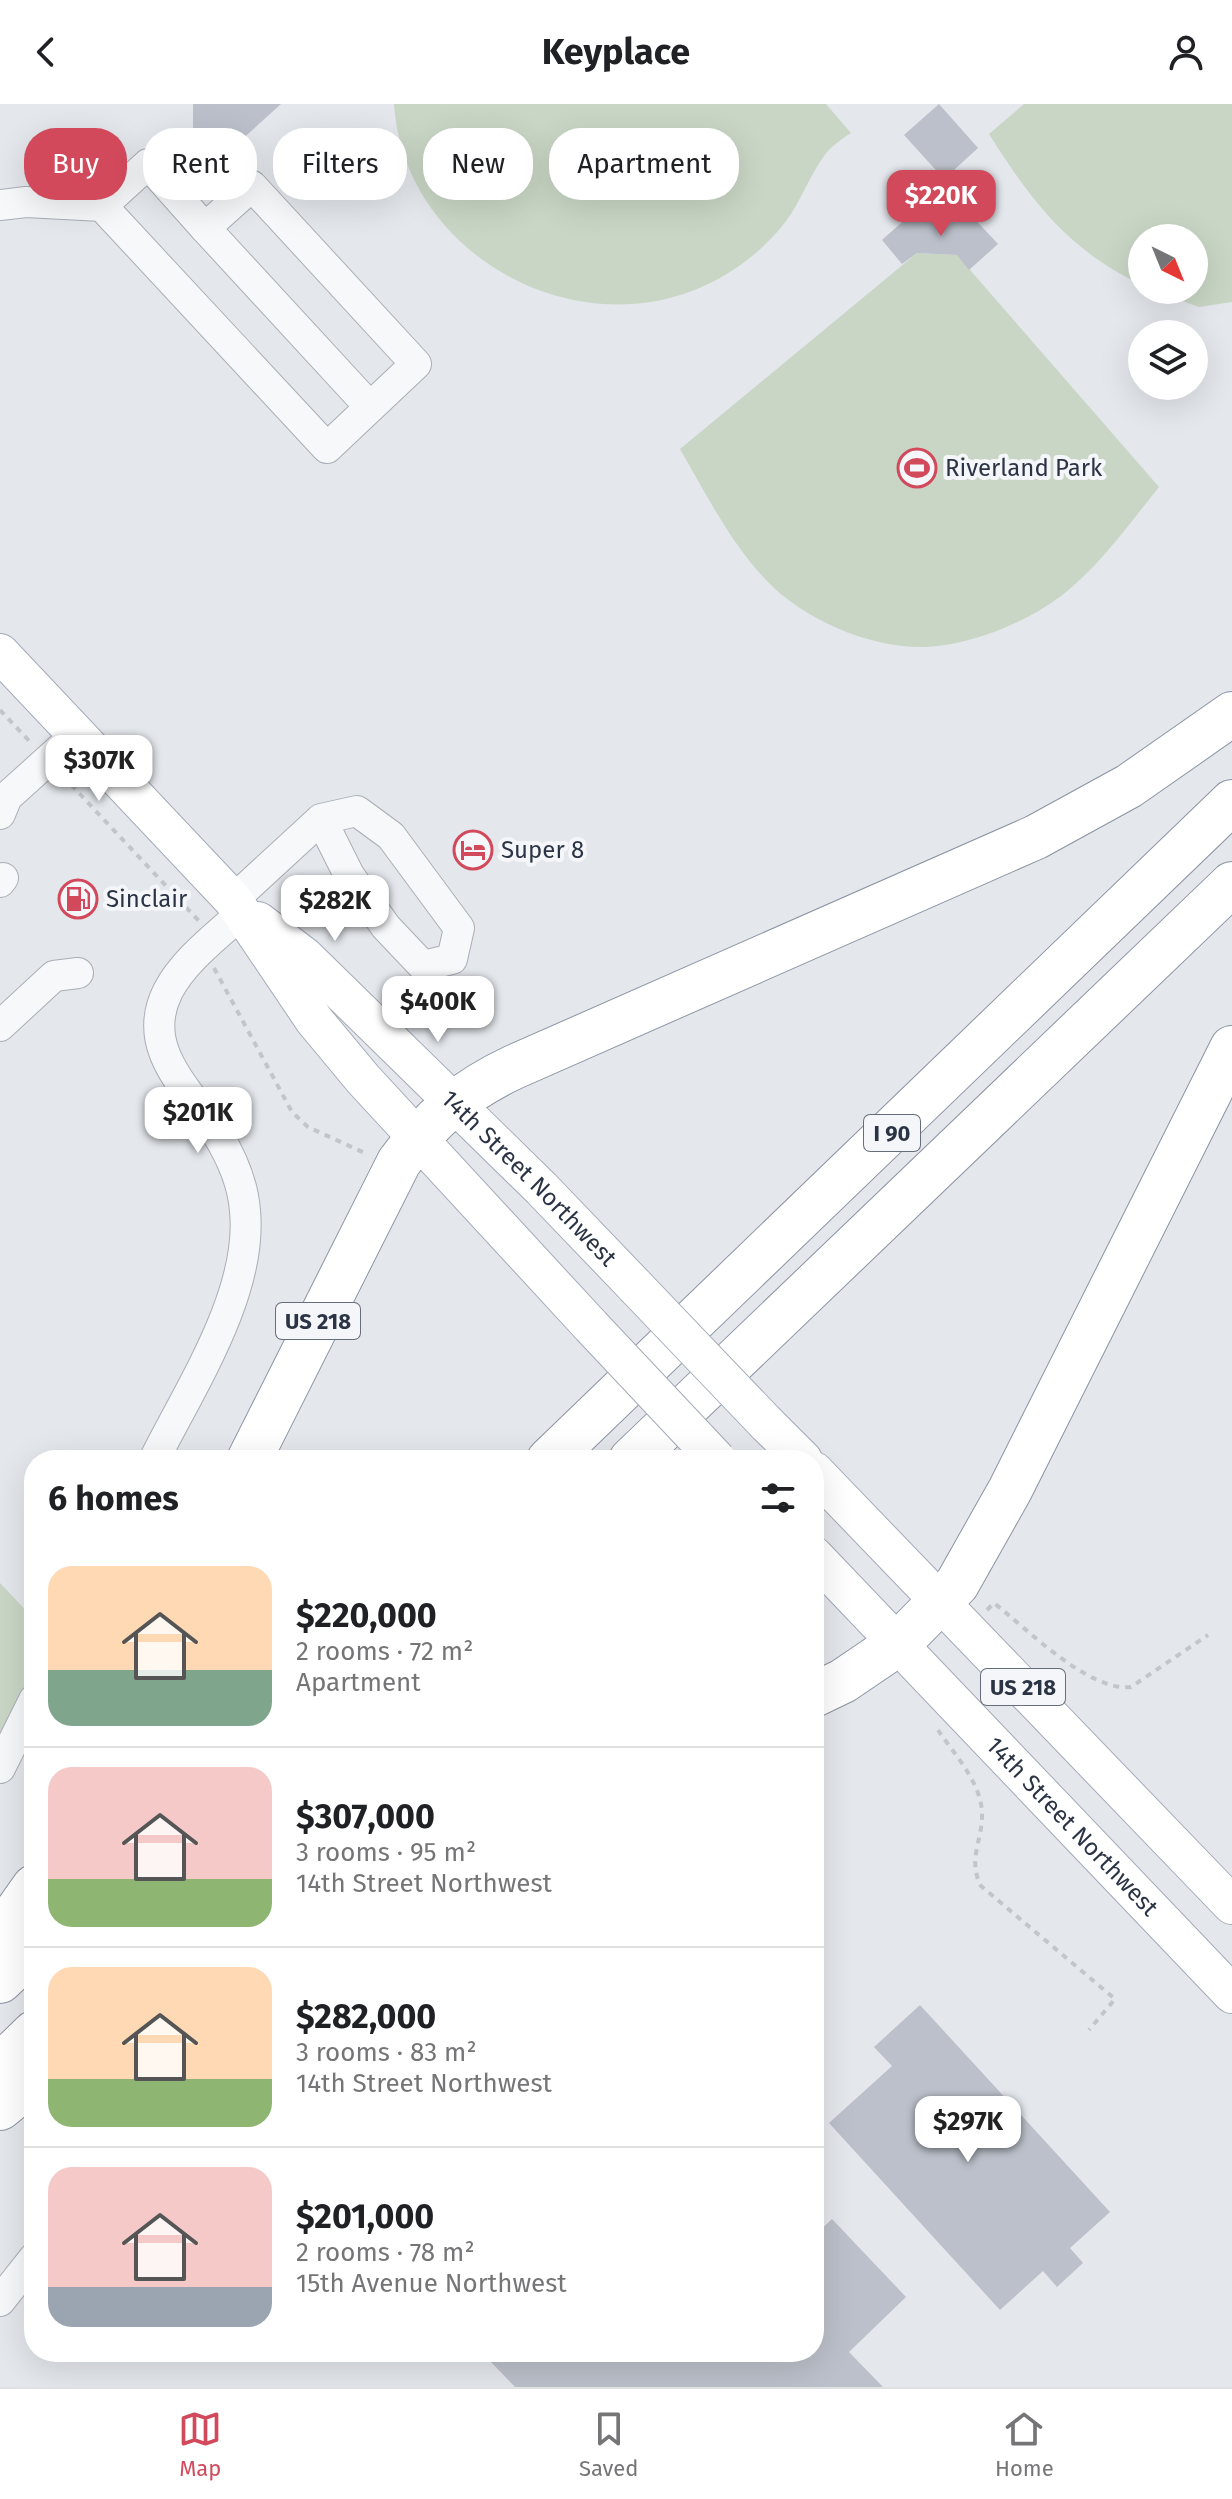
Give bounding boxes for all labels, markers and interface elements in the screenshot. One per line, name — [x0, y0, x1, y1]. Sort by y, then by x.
icon: back — [24, 30, 68, 74]
text: Keyplace — [542, 30, 690, 74]
icon: person — [1164, 30, 1208, 74]
chip: Buy — [24, 128, 127, 200]
chip: Rent — [143, 128, 257, 200]
chip: Filters — [273, 128, 407, 200]
chip: New — [423, 128, 533, 200]
chip: Apartment — [549, 128, 739, 200]
pin: $220K — [885, 170, 997, 238]
text: $220K — [905, 180, 977, 211]
north arrow — [1128, 224, 1208, 304]
map controls — [1128, 224, 1208, 400]
button: layers — [1128, 320, 1208, 400]
sports icon: Riverland Park — [896, 447, 938, 489]
place label: Riverland Park — [945, 454, 1103, 482]
pin: $307K — [43, 735, 155, 803]
text: $307K — [63, 745, 135, 776]
hotel icon: Super 8 — [452, 829, 494, 871]
place label: Super 8 — [501, 836, 584, 864]
pin: $282K — [279, 875, 391, 943]
fuel station icon: Sinclair — [57, 878, 99, 920]
place label: Sinclair — [106, 885, 188, 913]
text: $282K — [299, 885, 371, 916]
pin: $400K — [382, 976, 494, 1044]
text: $400K — [400, 986, 476, 1017]
street label: 14th Street Northwest — [436, 1084, 623, 1272]
pin: $201K — [142, 1087, 254, 1155]
text: $201K — [163, 1097, 233, 1128]
road number: I 90 — [864, 1115, 920, 1151]
road number: US 218 — [276, 1303, 360, 1339]
icon: filters — [756, 1476, 800, 1520]
text: 6 homes — [48, 1478, 179, 1519]
text: $220,000 — [296, 1595, 437, 1636]
icon: home — [112, 1598, 208, 1694]
text: 2 rooms · 72 m² — [296, 1636, 473, 1667]
text: Apartment — [296, 1667, 421, 1698]
road number: US 218 — [981, 1669, 1065, 1705]
street label: 14th Street Northwest — [980, 1731, 1164, 1922]
text: $307,000 — [296, 1796, 435, 1837]
icon: home — [112, 1799, 208, 1895]
text: 3 rooms · 95 m² — [296, 1837, 476, 1868]
text: 14th Street Northwest — [296, 1868, 552, 1899]
text: $282,000 — [296, 1996, 436, 2037]
icon: home — [112, 1999, 208, 2095]
text: 3 rooms · 83 m² — [296, 2037, 477, 2068]
text: 14th Street Northwest — [296, 2068, 552, 2099]
pin: $297K — [912, 2096, 1024, 2164]
text: $297K — [933, 2106, 1003, 2137]
text: $201,000 — [296, 2196, 434, 2237]
icon: home — [112, 2199, 208, 2295]
text: 2 rooms · 78 m² — [296, 2237, 475, 2268]
text: 15th Avenue Northwest — [296, 2268, 567, 2299]
tab: Map — [178, 2407, 222, 2482]
tab: Saved — [579, 2407, 638, 2482]
tab: Home — [995, 2407, 1054, 2482]

